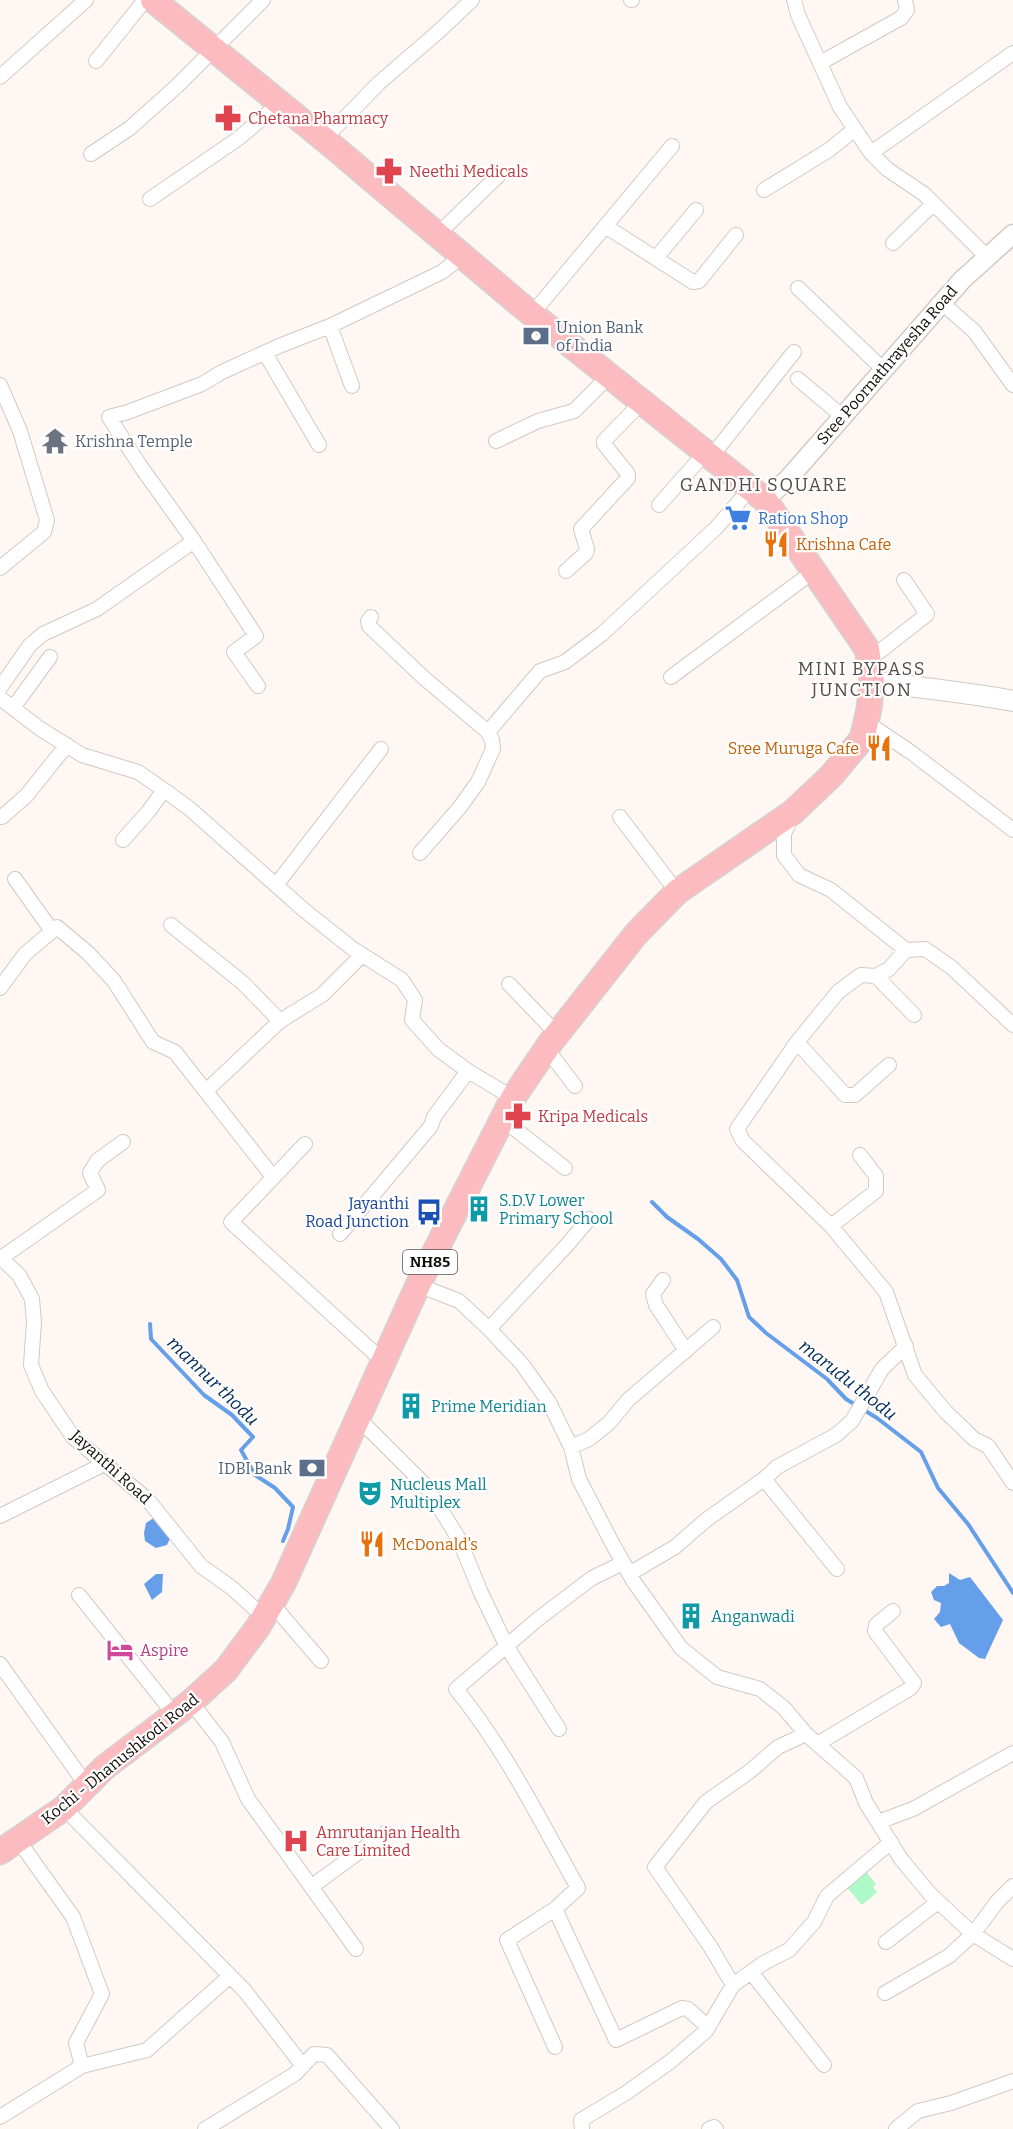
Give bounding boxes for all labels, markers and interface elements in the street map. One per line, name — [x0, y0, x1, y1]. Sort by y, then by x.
pharmacy icon: Chetana Pharmacy — [213, 103, 243, 133]
place label: Chetana Pharmacy — [248, 109, 389, 128]
pharmacy icon: Neethi Medicals — [374, 156, 404, 186]
place label: Neethi Medicals — [409, 162, 528, 181]
street label: Sree Poornathrayesha Road — [813, 281, 962, 448]
place label: Union Bank of India — [556, 318, 643, 355]
bank icon: Union Bank of India — [521, 321, 551, 351]
temple icon: Krishna Temple — [40, 426, 70, 456]
place label: Krishna Temple — [75, 432, 193, 451]
district label: GANDHI SQUARE — [680, 474, 848, 496]
supermarket icon: Ration Shop — [723, 503, 753, 533]
place label: Ration Shop — [758, 509, 848, 528]
restaurant icon: Krishna Cafe — [761, 529, 791, 559]
place label: Krishna Cafe — [796, 535, 891, 554]
district label: MINI BYPASS JUNCTION — [798, 658, 926, 701]
restaurant icon: Sree Muruga Cafe — [864, 733, 894, 763]
place label: Sree Muruga Cafe — [728, 739, 859, 758]
pharmacy icon: Kripa Medicals — [503, 1101, 533, 1131]
place label: Kripa Medicals — [538, 1107, 648, 1126]
place label: S.D.V Lower Primary School — [499, 1191, 614, 1228]
place label: Jayanthi Road Junction — [305, 1194, 409, 1231]
building icon: S.D.V Lower Primary School — [464, 1194, 494, 1224]
bus stop icon: Jayanthi Road Junction — [414, 1197, 444, 1227]
road number: NH85 — [403, 1250, 457, 1274]
water label: mannur thodu — [163, 1332, 263, 1430]
water label: marudu thodu — [795, 1335, 901, 1425]
building icon: Prime Meridian — [396, 1391, 426, 1421]
place label: Prime Meridian — [431, 1397, 547, 1416]
street label: Jayanthi Road — [66, 1425, 155, 1508]
bank icon: IDBI Bank — [297, 1453, 327, 1483]
place label: IDBI Bank — [218, 1459, 292, 1478]
place label: Nucleus Mall Multiplex — [390, 1475, 487, 1512]
theatre icon: Nucleus Mall Multiplex — [355, 1478, 385, 1508]
restaurant icon: McDonald's — [357, 1529, 387, 1559]
place label: McDonald's — [392, 1535, 478, 1554]
building icon: Anganwadi — [676, 1601, 706, 1631]
place label: Anganwadi — [711, 1607, 795, 1626]
hotel icon: Aspire — [105, 1635, 135, 1665]
place label: Aspire — [140, 1641, 188, 1660]
street label: Kochi - Dhanushkodi Road — [38, 1689, 203, 1828]
place label: Amrutanjan Health Care Limited — [316, 1823, 460, 1860]
hospital icon: Amrutanjan Health Care Limited — [281, 1826, 311, 1856]

